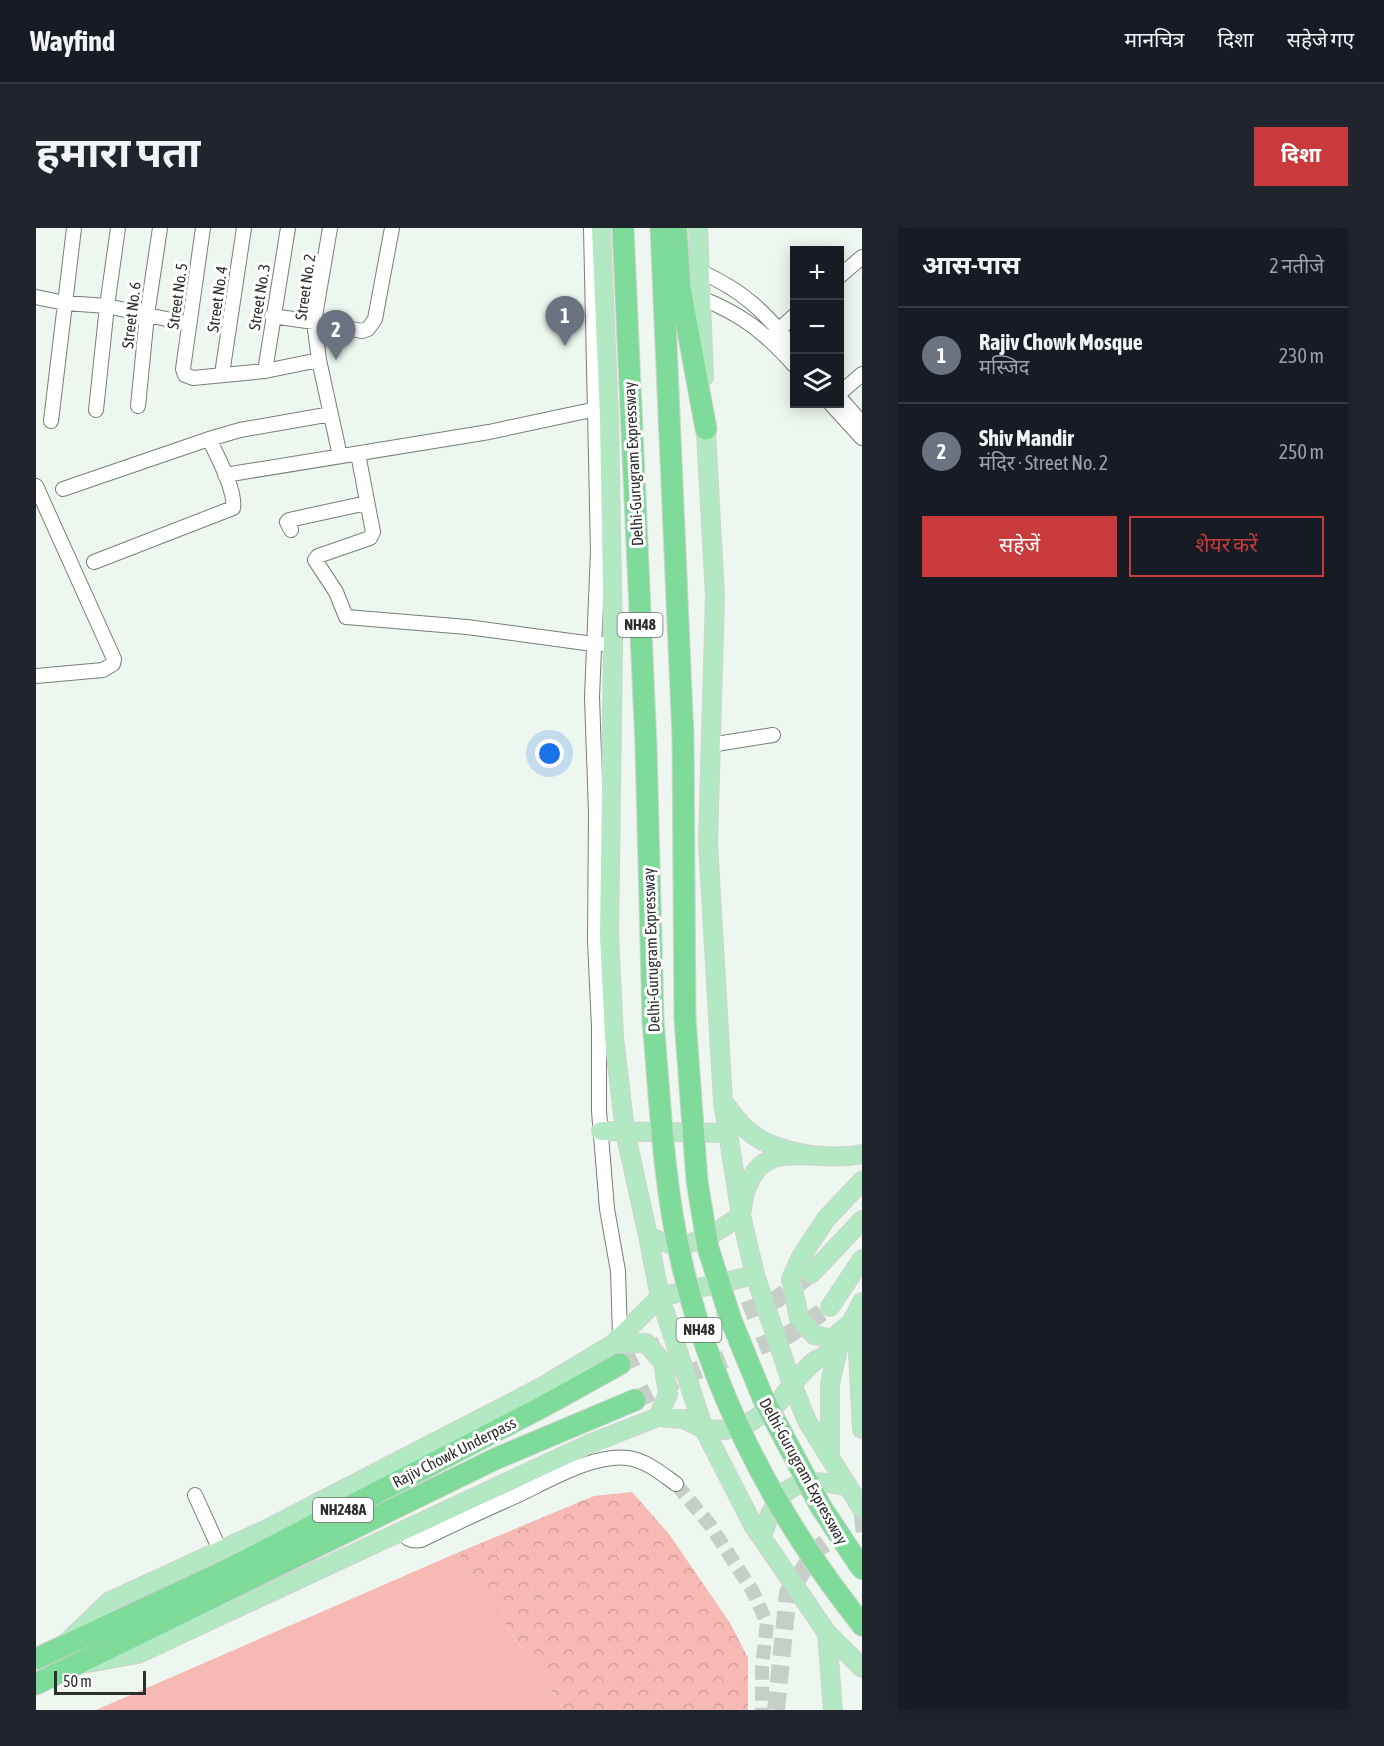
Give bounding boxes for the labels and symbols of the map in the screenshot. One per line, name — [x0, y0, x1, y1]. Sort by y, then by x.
street label: Street No. 2 — [291, 253, 319, 321]
street label: Street No. 5 — [163, 262, 191, 330]
street label: Street No. 3 — [245, 263, 273, 331]
street label: Street No. 4 — [203, 265, 231, 333]
street label: Street No. 6 — [118, 281, 144, 349]
pin: 1 — [546, 296, 584, 346]
pin: 2 — [316, 310, 356, 360]
street label: Delhi-Gurugram Expressway — [620, 381, 647, 547]
road number: NH48 — [618, 613, 662, 637]
your location — [535, 739, 564, 768]
street label: Delhi-Gurugram Expressway — [639, 867, 664, 1033]
road number: NH48 — [676, 1318, 722, 1342]
street label: Delhi-Gurugram Expressway — [755, 1395, 852, 1548]
street label: Rajiv Chowk Underpass — [389, 1413, 519, 1492]
road number: NH248A — [313, 1498, 373, 1522]
scale bar — [54, 1668, 146, 1696]

